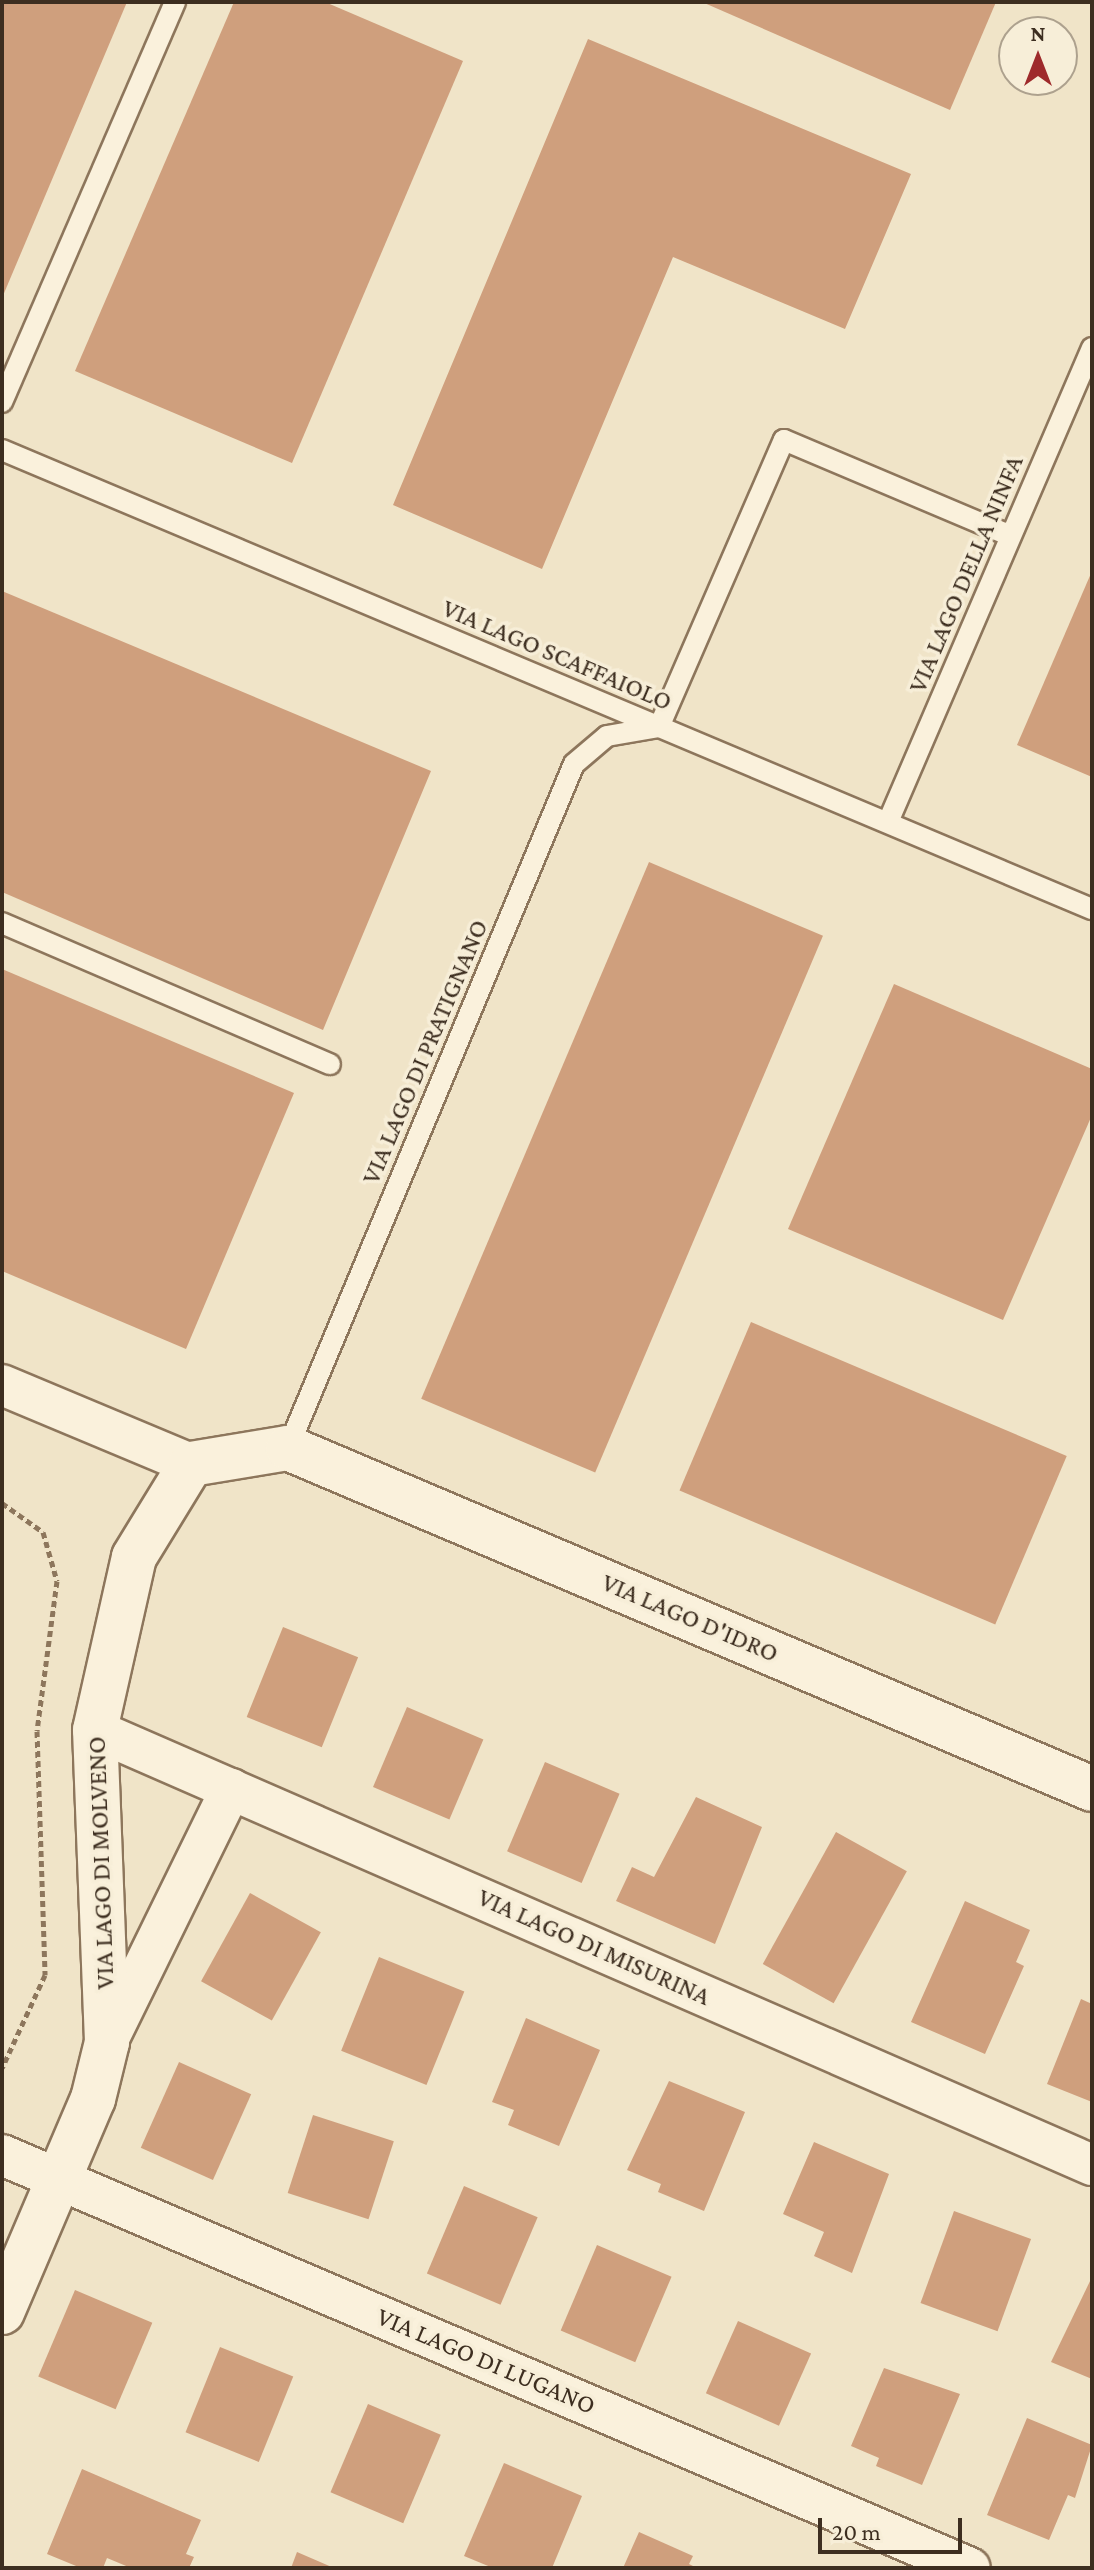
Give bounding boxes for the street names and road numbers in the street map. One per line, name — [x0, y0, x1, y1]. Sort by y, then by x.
street label: VIA LAGO DELLA NINFA — [902, 451, 1030, 697]
street label: VIA LAGO SCAFFAIOLO — [438, 593, 676, 717]
street label: VIA LAGO DI PRATIGNANO — [355, 915, 495, 1189]
street label: VIA LAGO D'IDRO — [597, 1567, 783, 1669]
street label: VIA LAGO DI MOLVENO — [81, 1736, 121, 1990]
street label: VIA LAGO DI MISURINA — [473, 1882, 715, 2012]
street label: VIA LAGO DI LUGANO — [372, 2301, 600, 2421]

